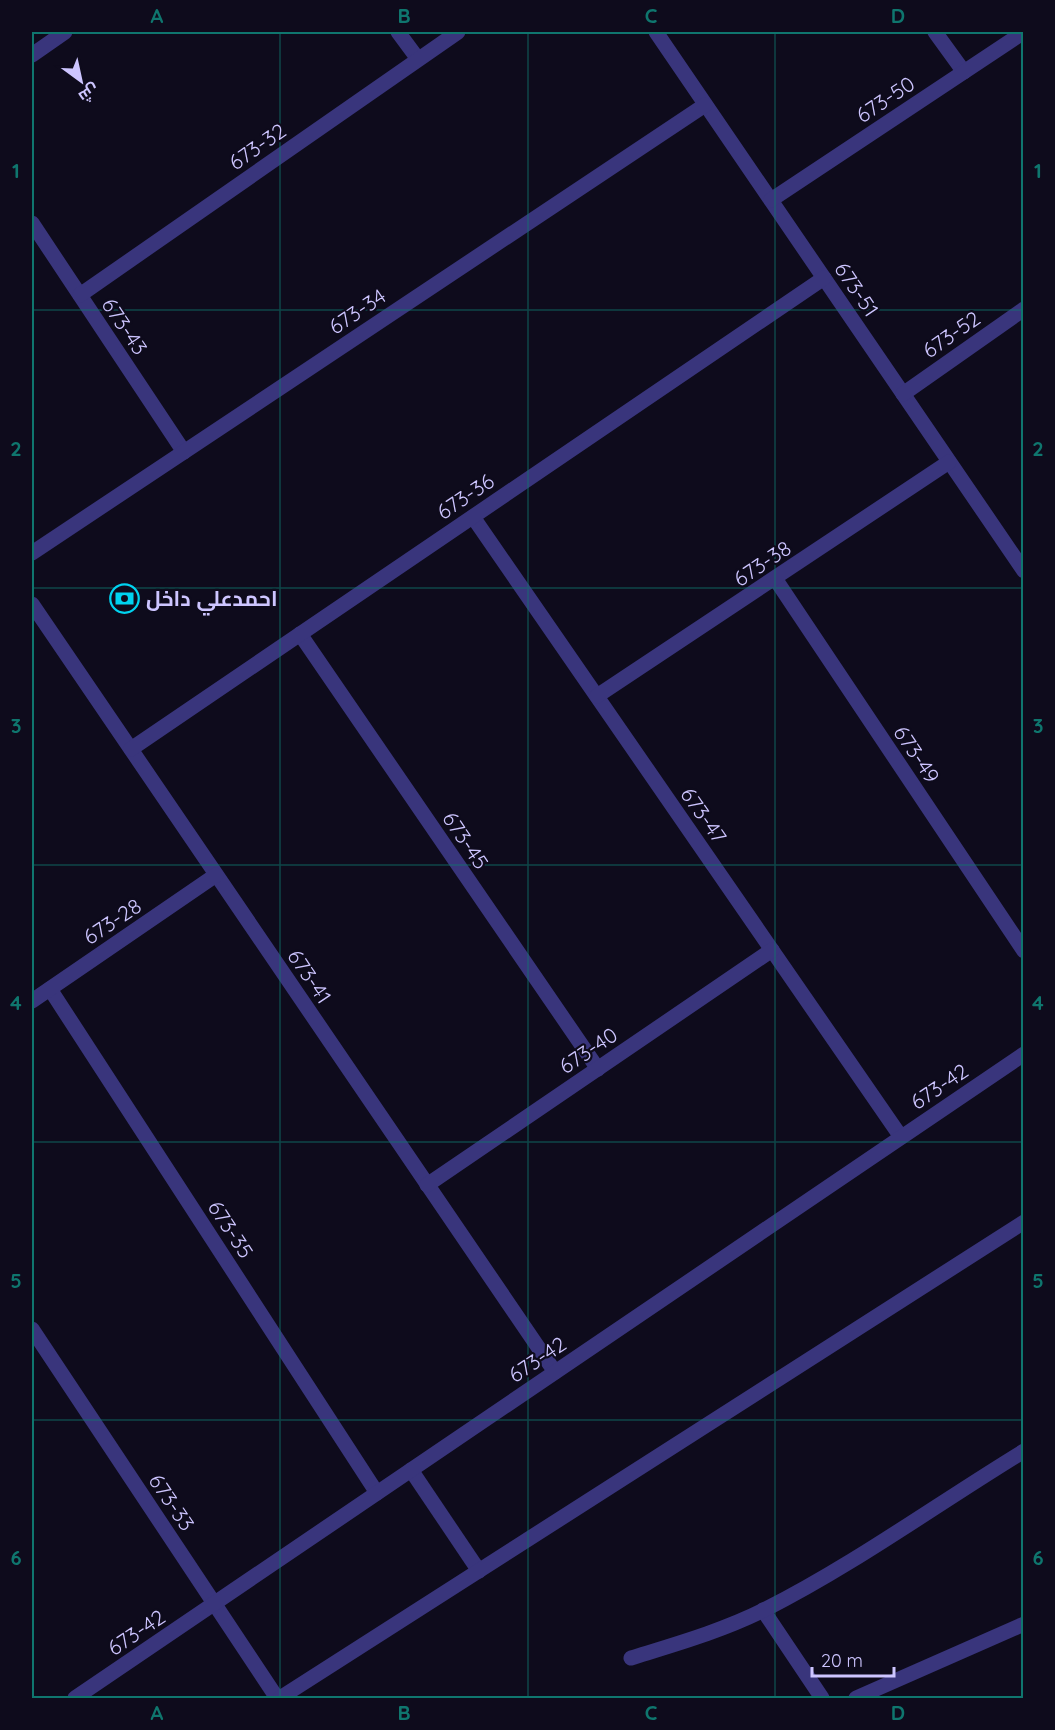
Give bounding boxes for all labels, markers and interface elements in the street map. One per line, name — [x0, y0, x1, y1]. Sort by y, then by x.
text: A — [151, 3, 164, 28]
text: B — [397, 3, 411, 28]
text: C — [645, 3, 658, 28]
text: D — [891, 3, 905, 28]
north arrow — [51, 51, 111, 111]
street label: 673-50 — [851, 70, 919, 128]
text: ش — [75, 80, 103, 108]
street label: 673-32 — [223, 117, 291, 175]
text: 1 — [12, 158, 20, 183]
text: 1 — [1034, 158, 1042, 183]
street label: 673-51 — [829, 257, 885, 321]
street label: 673-34 — [323, 283, 391, 339]
street label: 673-43 — [97, 292, 153, 360]
street label: 673-52 — [917, 305, 985, 363]
text: 2 — [10, 436, 22, 461]
text: 2 — [1032, 436, 1044, 461]
street label: 673-36 — [431, 467, 499, 525]
street label: 673-38 — [728, 534, 796, 592]
bank icon: احمدعلي داخل — [109, 582, 141, 614]
place label: احمدعلي داخل — [146, 585, 278, 616]
text: 3 — [11, 713, 21, 738]
text: 3 — [1033, 713, 1043, 738]
street label: 673-49 — [888, 720, 946, 788]
street label: 673-47 — [675, 782, 733, 848]
street label: 673-45 — [437, 806, 495, 874]
street label: 673-28 — [78, 892, 146, 950]
street label: 673-41 — [282, 944, 338, 1008]
text: 4 — [10, 990, 22, 1015]
text: 4 — [1032, 990, 1044, 1015]
street label: 673-40 — [554, 1021, 622, 1079]
street label: 673-42 — [905, 1057, 973, 1115]
street label: 673-35 — [203, 1195, 259, 1263]
text: 5 — [10, 1268, 22, 1293]
text: 5 — [1032, 1268, 1044, 1293]
street label: 673-42 — [503, 1330, 571, 1388]
street label: 673-33 — [144, 1468, 200, 1536]
text: 6 — [10, 1545, 22, 1570]
text: 6 — [1032, 1545, 1044, 1570]
street label: 673-42 — [102, 1603, 170, 1661]
scale bar — [812, 1640, 894, 1678]
text: 20 m — [821, 1649, 863, 1672]
text: A — [151, 1700, 164, 1725]
text: B — [397, 1700, 411, 1725]
text: C — [645, 1700, 658, 1725]
text: D — [891, 1700, 905, 1725]

